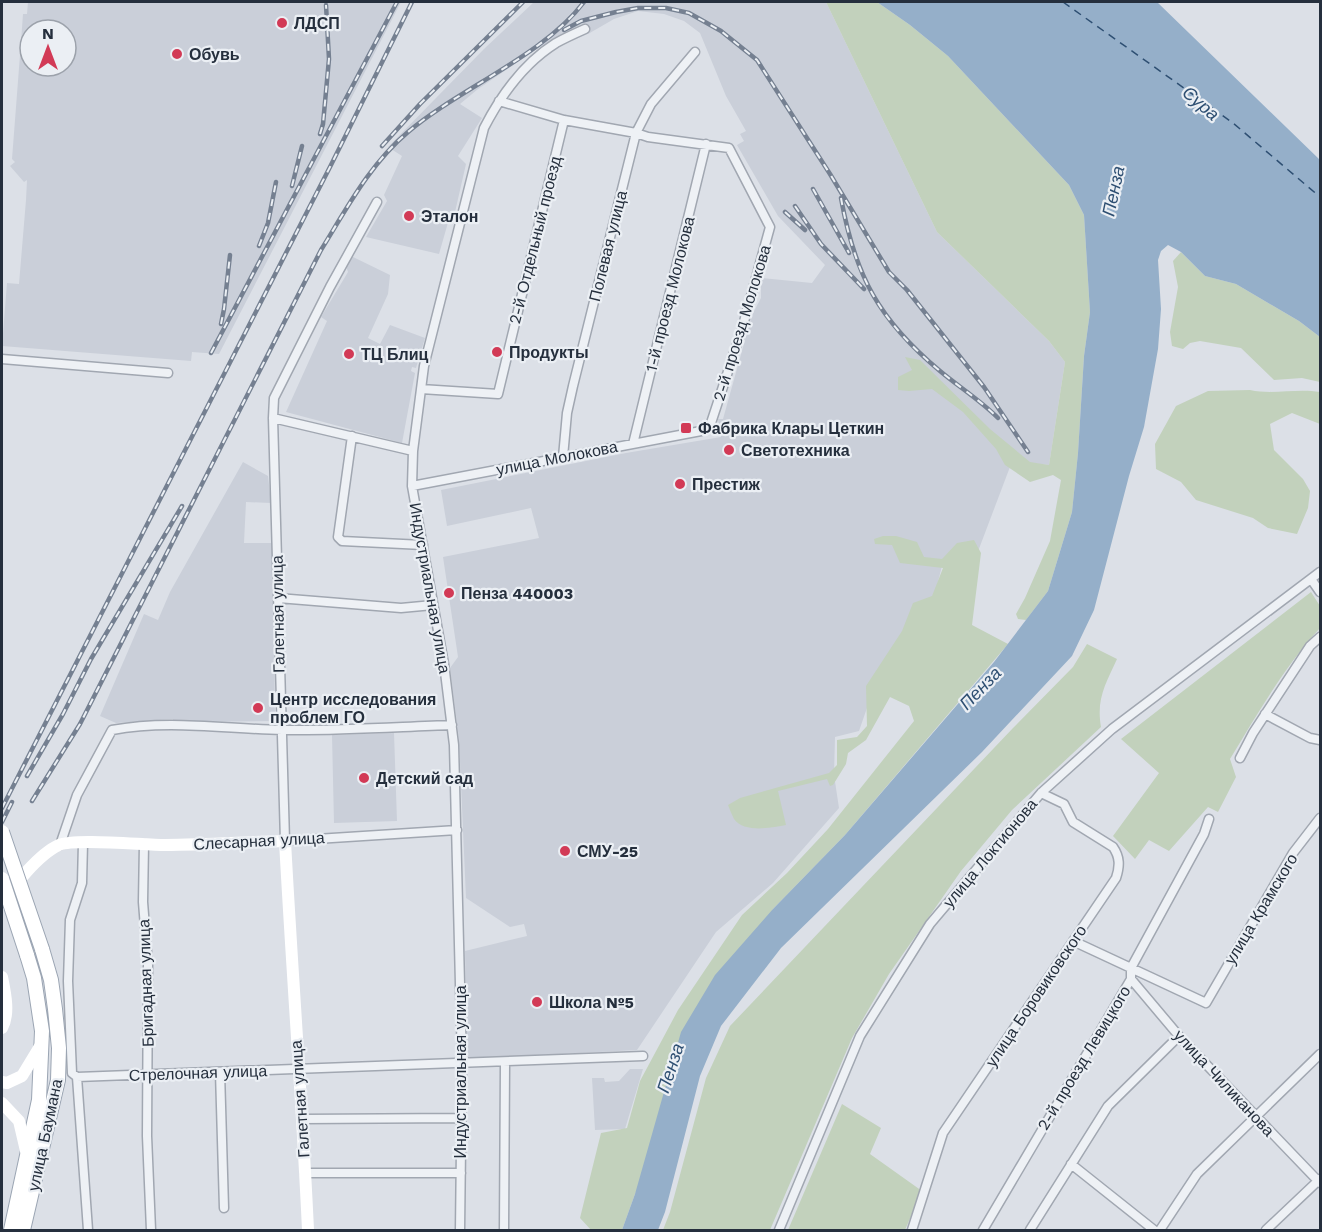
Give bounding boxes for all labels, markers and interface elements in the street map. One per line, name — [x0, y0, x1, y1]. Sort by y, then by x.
place label: ЛДСП — [294, 14, 340, 33]
marker: ЛДСП — [275, 16, 289, 30]
north arrow — [18, 18, 78, 78]
text: N — [42, 24, 54, 43]
place label: Обувь — [189, 45, 240, 64]
marker: Обувь — [170, 47, 184, 61]
water label: Сура — [1178, 81, 1224, 125]
street label: 2-й Отдельный проезд — [505, 154, 565, 326]
water label: Пенза — [1097, 164, 1129, 218]
street label: Полевая улица — [585, 188, 631, 303]
place label: Эталон — [421, 207, 479, 226]
marker: Эталон — [402, 209, 416, 223]
street label: 1-й проезд Молокова — [642, 214, 699, 374]
street label: 2-й проезд Молокова — [709, 243, 775, 403]
place label: Продукты — [509, 343, 589, 362]
place label: ТЦ Блиц — [361, 345, 429, 364]
marker: Продукты — [490, 345, 504, 359]
marker: ТЦ Блиц — [342, 347, 356, 361]
place label: Фабрика Клары Цеткин — [698, 419, 884, 438]
marker: Фабрика Клары Цеткин — [679, 421, 693, 435]
street label: улица Молокова — [495, 437, 619, 479]
place label: Светотехника — [741, 441, 850, 460]
marker: Светотехника — [722, 443, 736, 457]
place label: Престиж — [692, 475, 761, 494]
marker: Престиж — [673, 477, 687, 491]
street label: Индустриальная улица — [406, 501, 454, 675]
street label: Галетная улица — [267, 555, 289, 673]
place label: Пенза 440003 — [461, 584, 573, 603]
marker: Пенза 440003 — [442, 586, 456, 600]
water label: Пенза — [955, 662, 1005, 714]
place label: Центр исследования проблем ГО — [270, 690, 436, 727]
marker: Центр исследования проблем ГО — [251, 701, 265, 715]
place label: Детский сад — [376, 769, 473, 788]
marker: Детский сад — [357, 771, 371, 785]
street label: улица Локтионова — [939, 795, 1041, 911]
street label: Слесарная улица — [193, 828, 325, 854]
place label: СМУ-25 — [577, 842, 638, 861]
marker: СМУ-25 — [558, 844, 572, 858]
street label: улица Крамского — [1220, 850, 1302, 968]
street label: Бригадная улица — [134, 919, 158, 1047]
street label: улица Боровиковского — [981, 921, 1091, 1071]
street label: 2-й проезд Левицкого — [1033, 982, 1135, 1134]
street label: Индустриальная улица — [451, 985, 470, 1159]
place label: Школа №5 — [549, 993, 634, 1012]
marker: Школа №5 — [530, 995, 544, 1009]
street label: улица Чиликанова — [1170, 1026, 1278, 1140]
street label: Галетная улица — [286, 1040, 314, 1158]
water label: Пенза — [652, 1040, 688, 1096]
street label: Стрелочная улица — [129, 1061, 268, 1085]
street label: улица Баумана — [24, 1077, 66, 1193]

